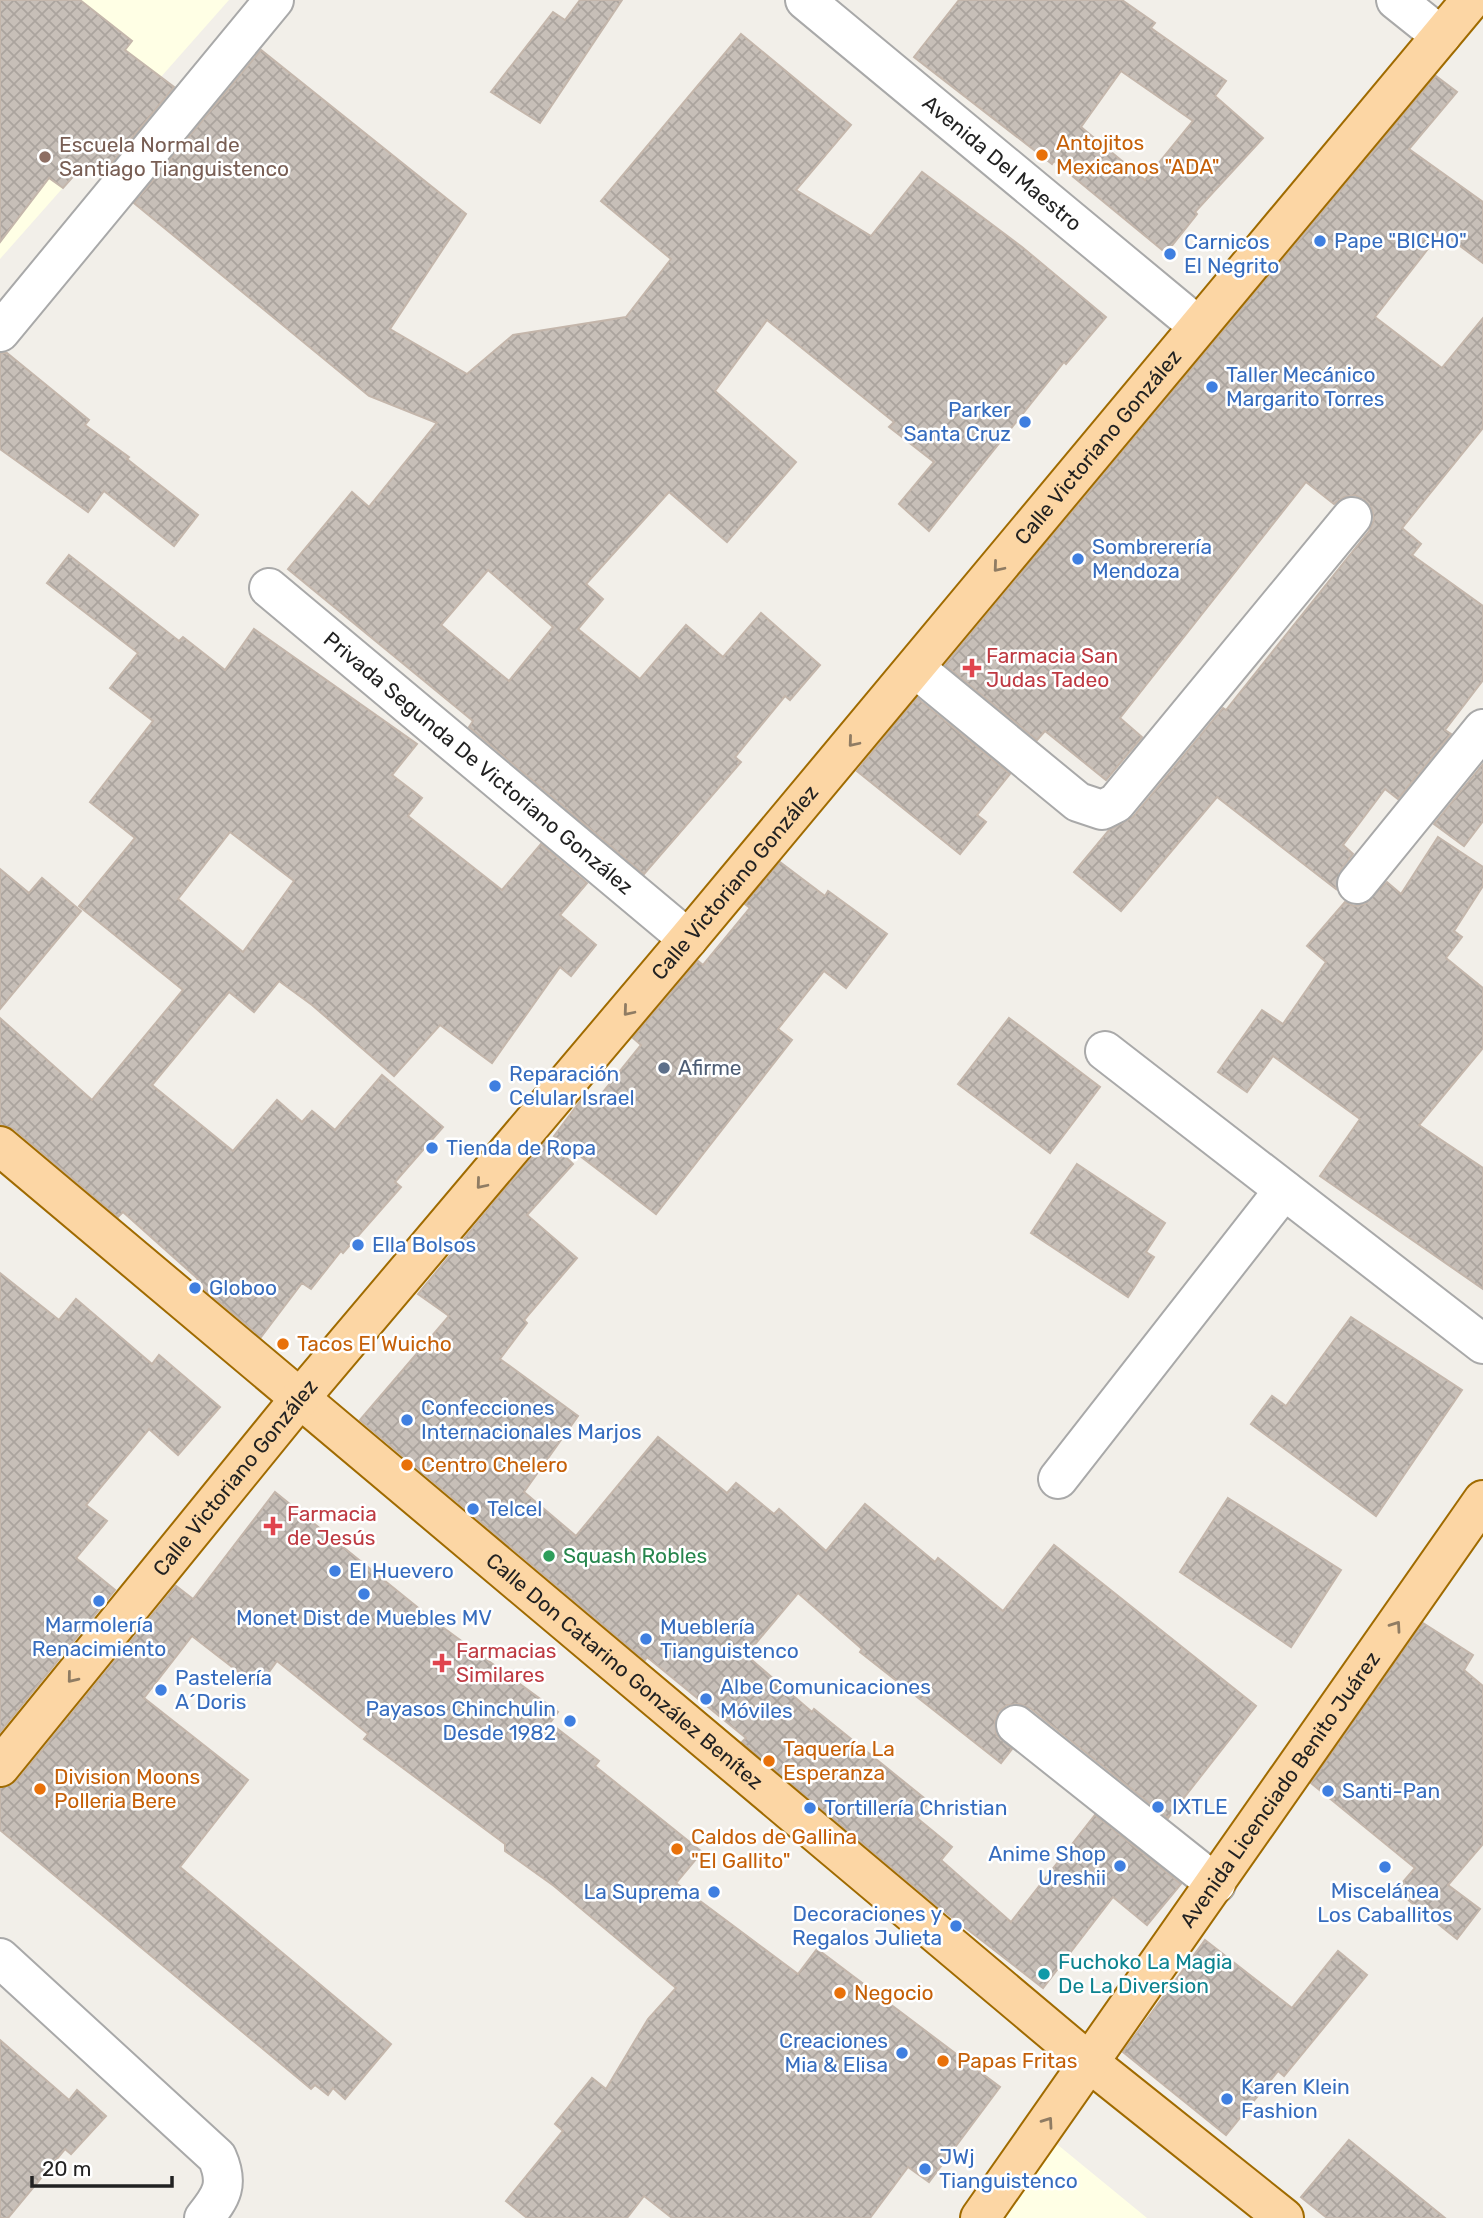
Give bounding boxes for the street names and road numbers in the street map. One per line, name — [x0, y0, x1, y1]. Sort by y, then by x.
street label: Avenida Del Maestro — [918, 90, 1087, 236]
street label: Calle Victoriano González — [1009, 344, 1186, 549]
street label: Privada Segunda De Victoriano González — [319, 626, 638, 900]
street label: Calle Victoriano González — [646, 780, 823, 985]
street label: Calle Victoriano González — [148, 1374, 323, 1581]
street label: Calle Don Catarino González Benítez — [481, 1547, 768, 1794]
street label: Avenida Licenciado Benito Juárez — [1174, 1647, 1385, 1932]

